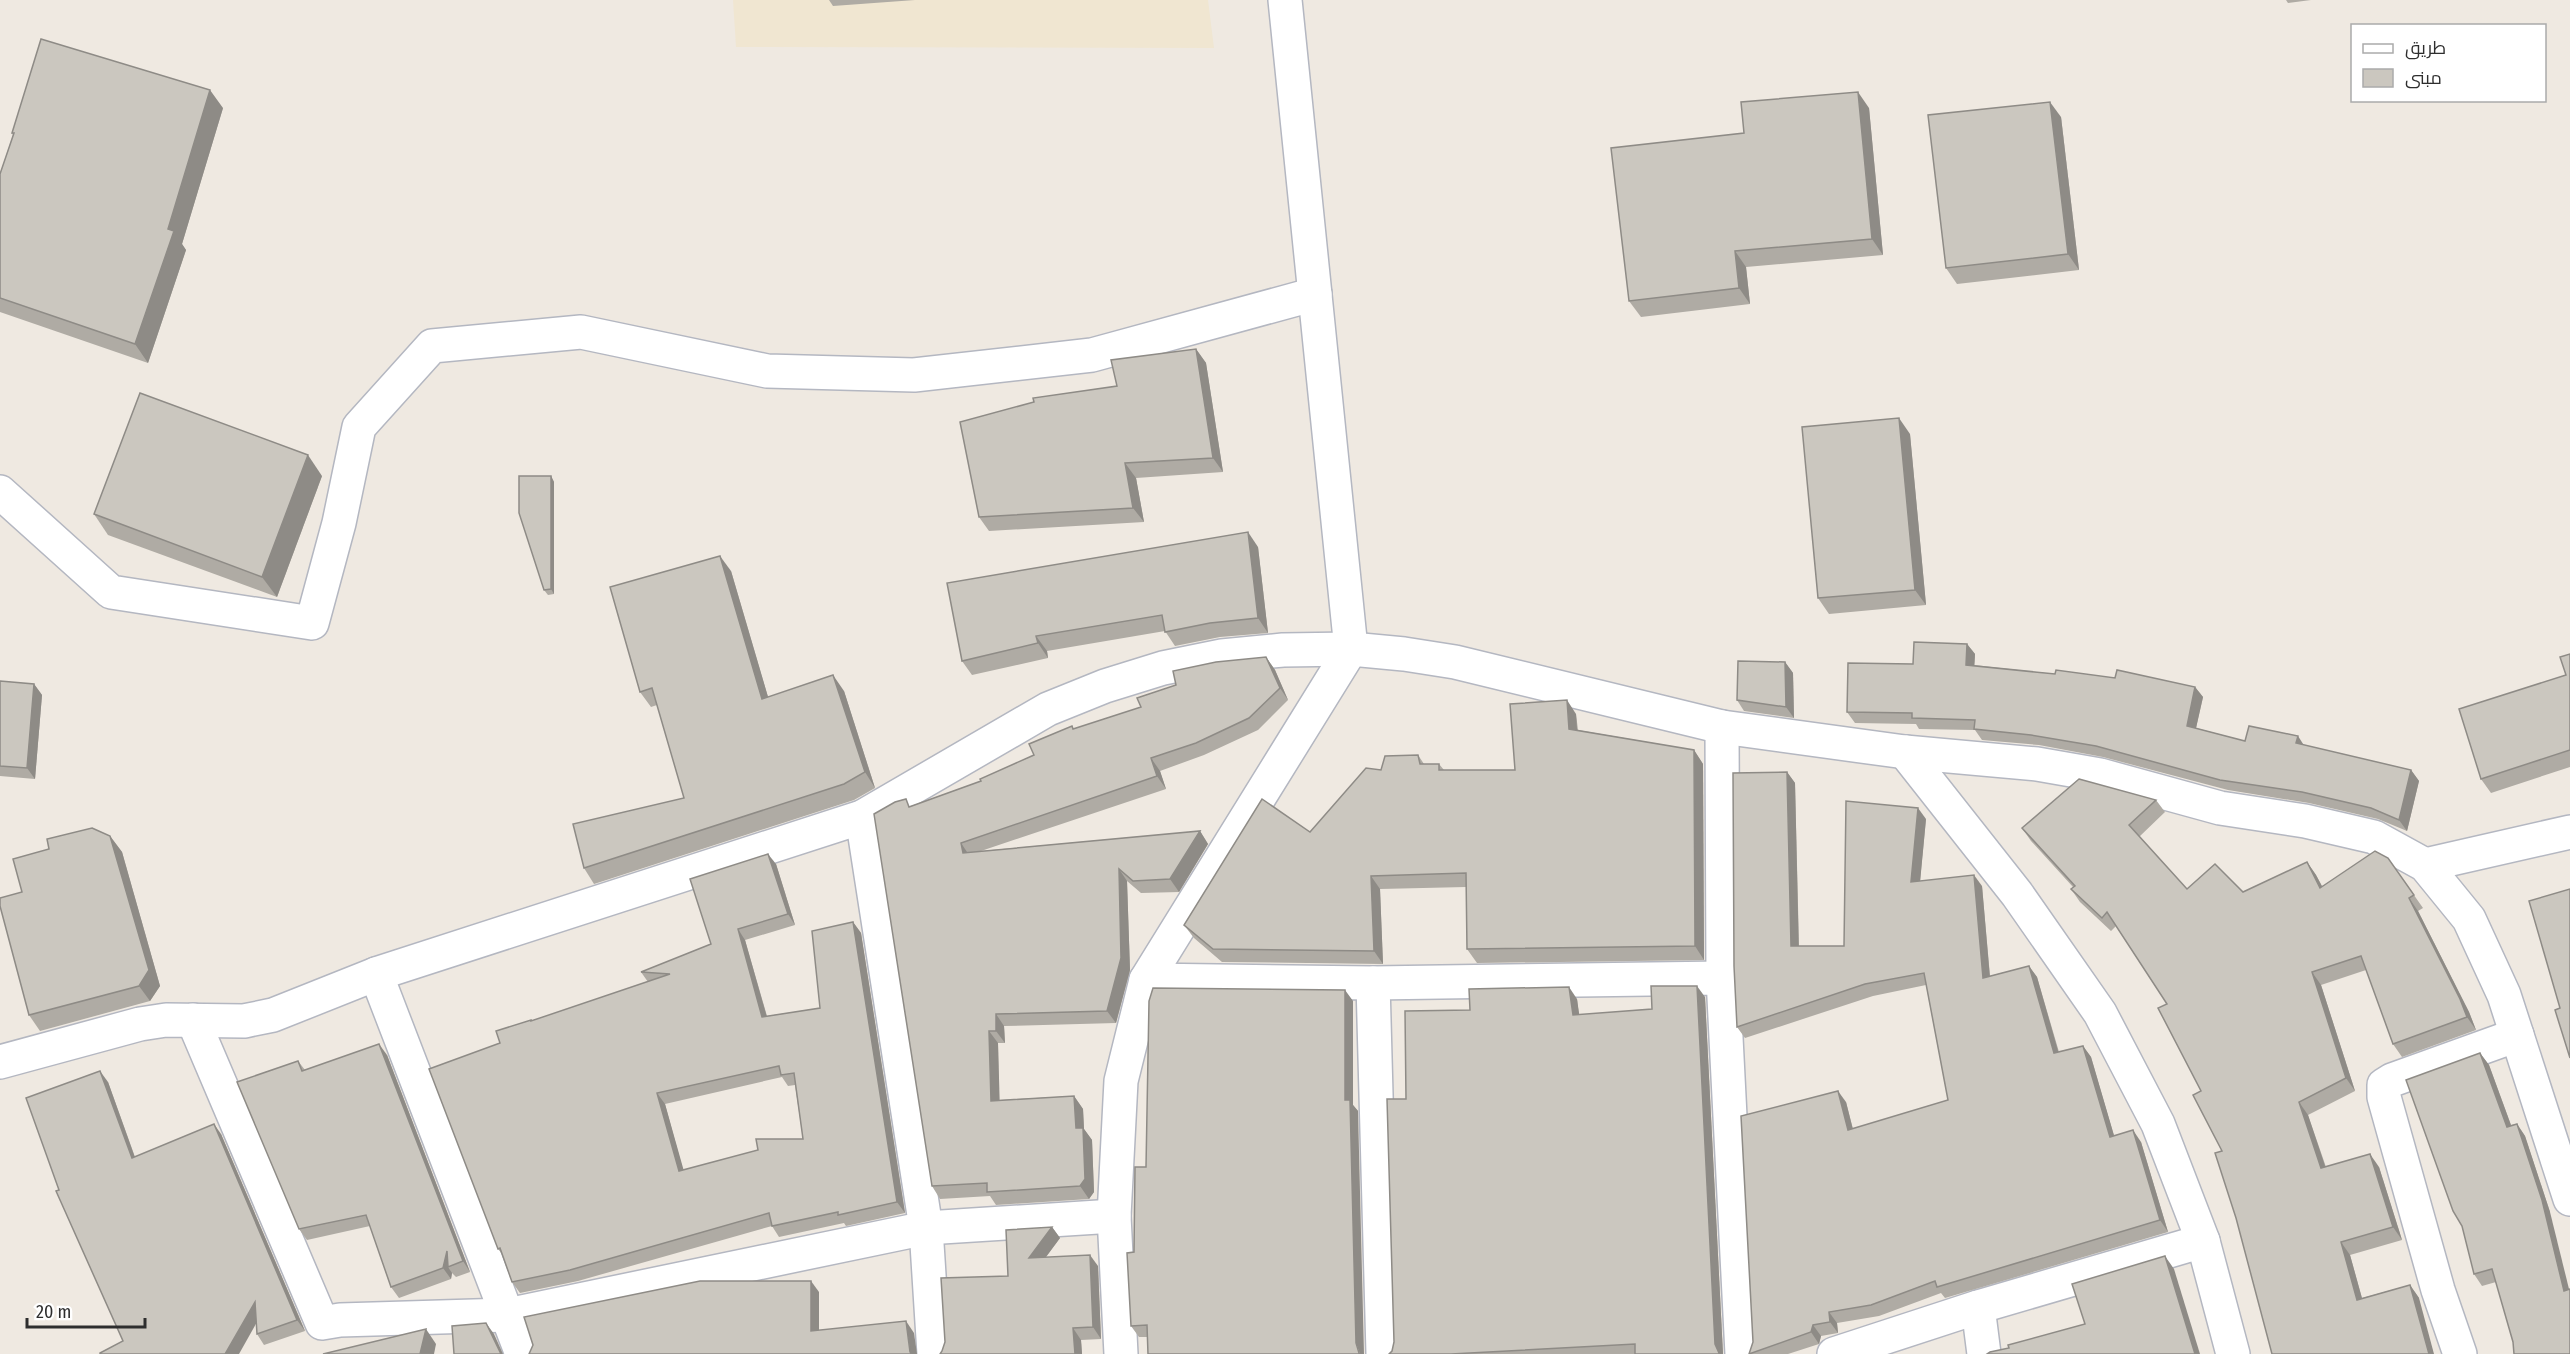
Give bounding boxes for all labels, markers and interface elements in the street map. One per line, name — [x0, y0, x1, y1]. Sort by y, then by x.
legend — [2351, 24, 2546, 102]
text: طريق — [2405, 37, 2446, 60]
text: مبنى — [2405, 67, 2442, 89]
scale bar — [27, 1291, 146, 1329]
text: 20 m — [36, 1301, 71, 1323]

